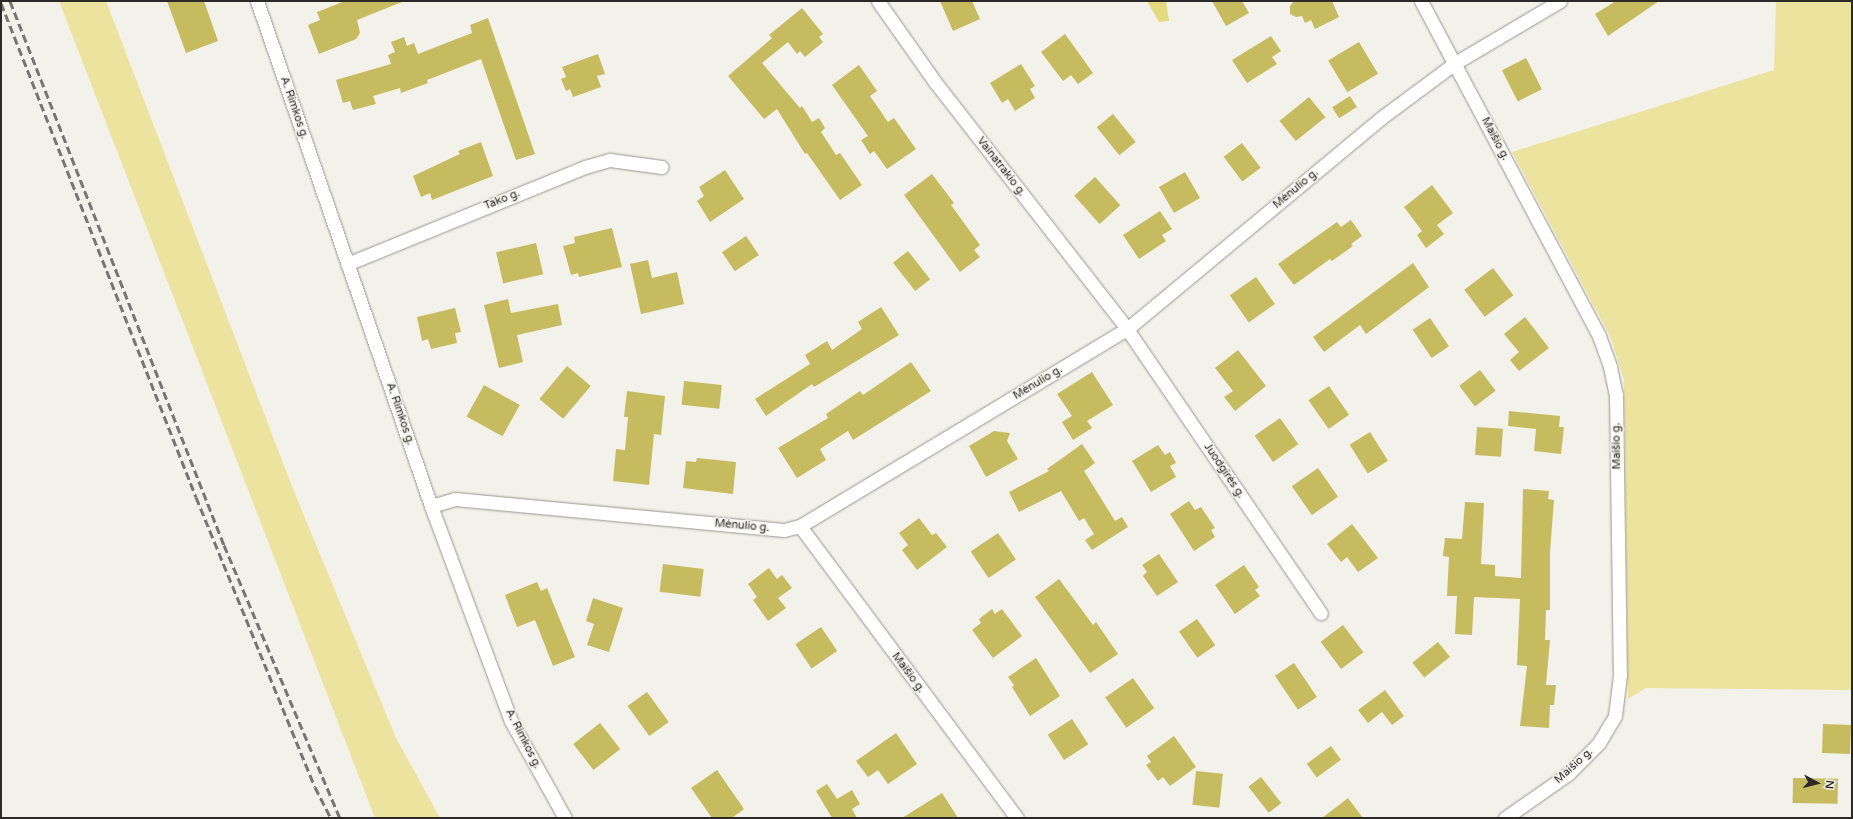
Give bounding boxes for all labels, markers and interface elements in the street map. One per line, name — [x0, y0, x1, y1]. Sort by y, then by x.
street label: A. Rimkos g. — [277, 75, 311, 141]
street label: Maišio g. — [1478, 115, 1512, 163]
street label: Vainatrakio g. — [974, 135, 1028, 199]
street label: Mėnulio g. — [1271, 166, 1321, 212]
street label: Tako g. — [482, 187, 522, 213]
street label: Mėnulio g. — [1011, 363, 1065, 403]
street label: A. Rimkos g. — [383, 381, 417, 447]
street label: Maišio g. — [1610, 422, 1624, 470]
street label: Juodgirės g. — [1201, 441, 1247, 501]
street label: Mėnulio g. — [714, 517, 770, 535]
street label: Maišio g. — [889, 650, 927, 696]
street label: A. Rimkos g. — [502, 707, 544, 771]
street label: Maišio g. — [1552, 745, 1596, 787]
north arrow — [1797, 763, 1837, 803]
text: N — [1822, 779, 1836, 790]

